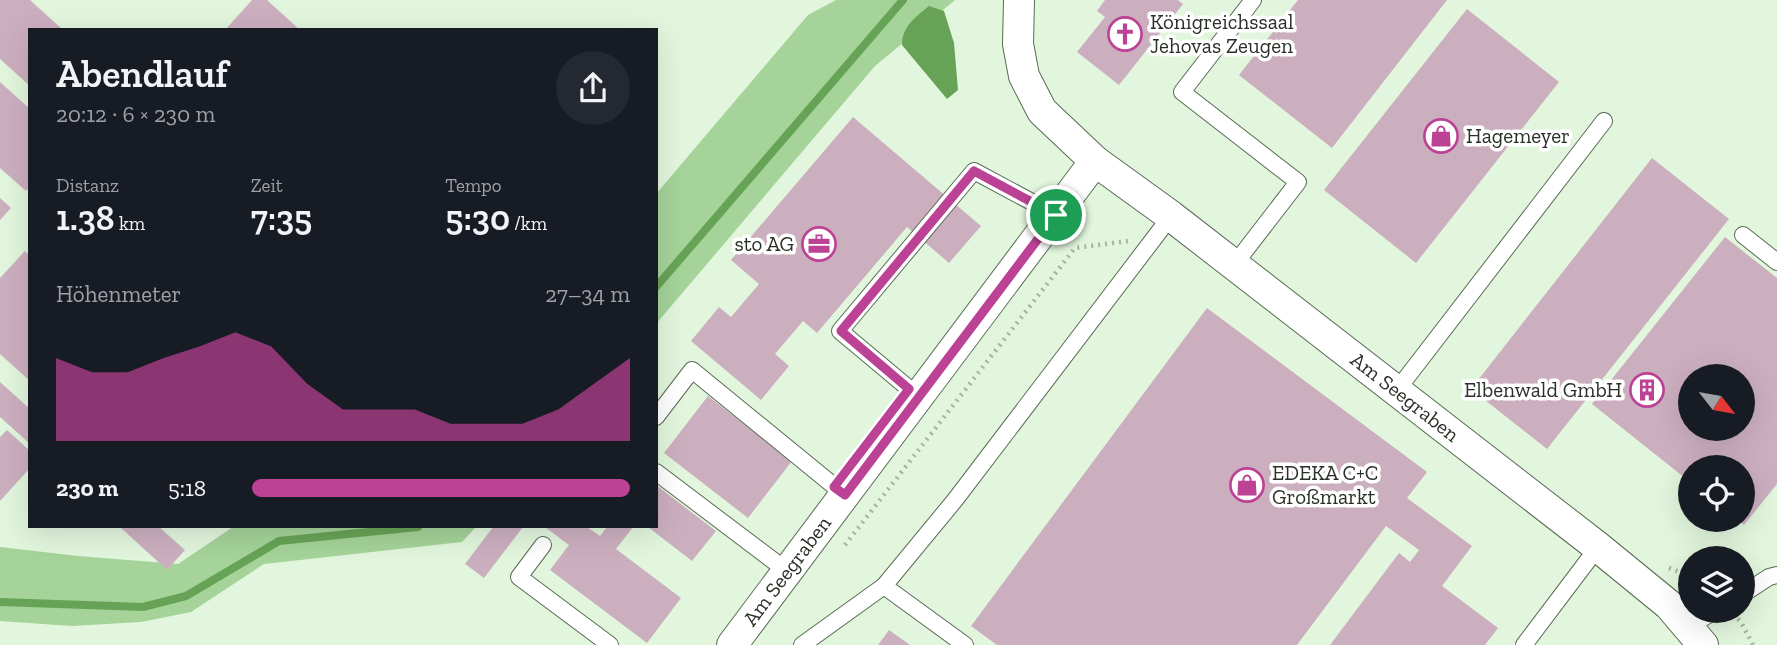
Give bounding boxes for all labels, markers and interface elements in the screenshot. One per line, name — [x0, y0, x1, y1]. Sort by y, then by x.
place label: Königreichssaal Jehovas Zeugen — [1150, 9, 1294, 58]
church icon: Königreichssaal Jehovas Zeugen — [1106, 15, 1144, 53]
text: Abendlauf — [56, 51, 228, 97]
button: share — [556, 51, 630, 125]
text: 20:12 · 6 × 230 m — [56, 100, 215, 128]
shop icon: Hagemeyer — [1422, 117, 1460, 155]
place label: Hagemeyer — [1466, 123, 1570, 148]
text: Distanz — [56, 174, 119, 197]
text: Zeit — [251, 174, 283, 197]
text: Tempo — [445, 174, 501, 197]
pin — [1026, 185, 1086, 245]
icon: arrive — [1037, 196, 1075, 234]
text: 1.38 — [56, 197, 115, 239]
text: 7:35 — [251, 197, 312, 239]
text: 5:30 — [445, 197, 510, 239]
text: km — [115, 212, 145, 235]
text: /km — [510, 212, 547, 235]
office icon: sto AG — [800, 225, 838, 263]
place label: sto AG — [735, 231, 794, 256]
text: Höhenmeter — [56, 280, 181, 308]
text: 27–34 m — [545, 280, 630, 308]
street label: Am Seegraben — [1346, 346, 1465, 447]
north arrow — [1678, 364, 1755, 441]
map controls — [1678, 364, 1755, 623]
building icon: Elbenwald GmbH — [1628, 371, 1666, 409]
place label: Elbenwald GmbH — [1464, 377, 1622, 402]
button: locate — [1678, 455, 1755, 532]
place label: EDEKA C+C Großmarkt — [1272, 460, 1378, 509]
shop icon: EDEKA C+C Großmarkt — [1228, 466, 1266, 504]
text: 230 m — [56, 474, 118, 502]
text: 5:18 — [168, 474, 206, 502]
street label: Am Seegraben — [737, 511, 836, 631]
button: layers — [1678, 546, 1755, 623]

